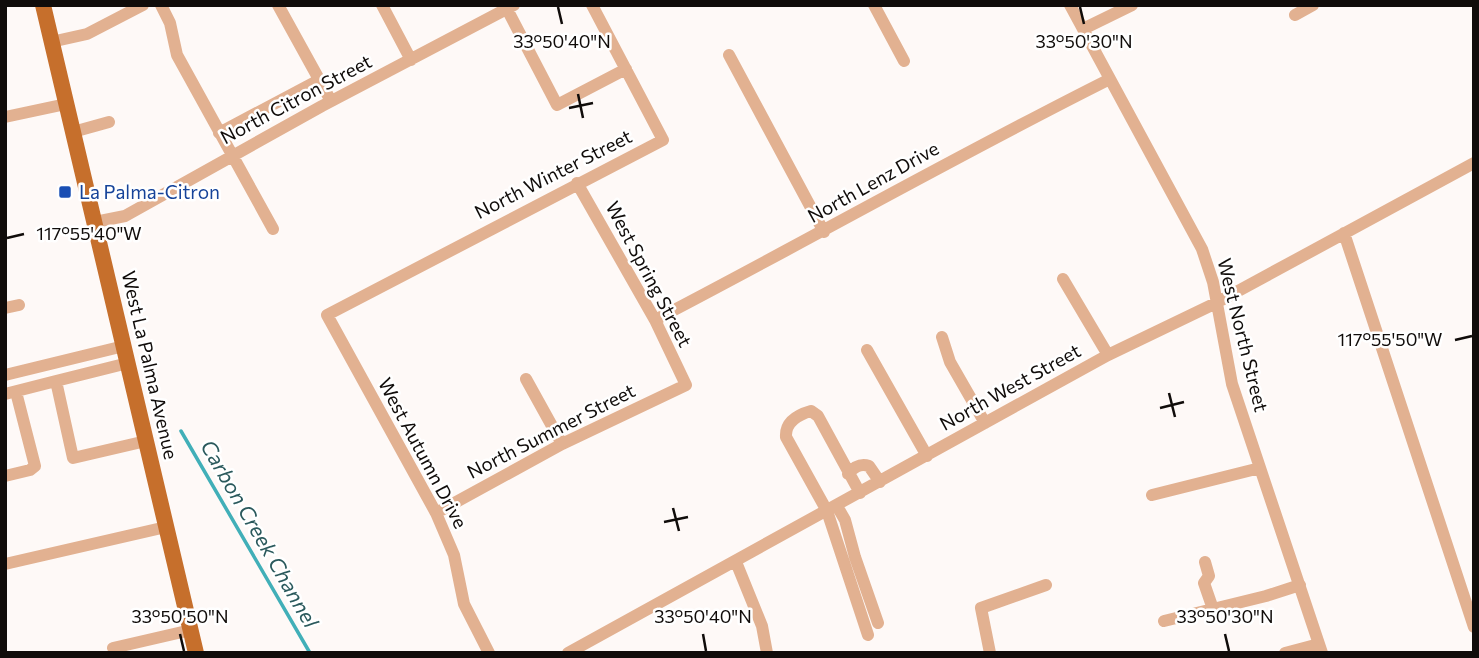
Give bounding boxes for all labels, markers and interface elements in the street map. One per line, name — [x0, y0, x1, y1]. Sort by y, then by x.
text: 33°50'40"N — [513, 30, 611, 52]
text: 33°50'30"N — [1036, 30, 1132, 52]
street label: North Citron Street — [216, 49, 376, 148]
street label: North Winter Street — [470, 124, 635, 223]
street label: North Lenz Drive — [803, 136, 942, 227]
place label: La Palma-Citron — [79, 180, 220, 203]
marker: La Palma-Citron — [57, 184, 73, 200]
street label: West Spring Street — [601, 197, 698, 351]
text: 117°55'40"W — [36, 222, 142, 244]
street label: West North Street — [1213, 256, 1274, 414]
street label: West La Palma Avenue — [118, 268, 183, 461]
text: 117°55'50"W — [1338, 328, 1442, 350]
street label: North West Street — [935, 338, 1084, 435]
street label: West Autumn Drive — [374, 374, 473, 532]
street label: North Summer Street — [463, 378, 639, 483]
water label: Carbon Creek Channel — [196, 435, 325, 632]
text: 33°50'50"N — [132, 605, 229, 627]
text: 33°50'40"N — [654, 605, 752, 627]
text: 33°50'30"N — [1177, 605, 1273, 627]

